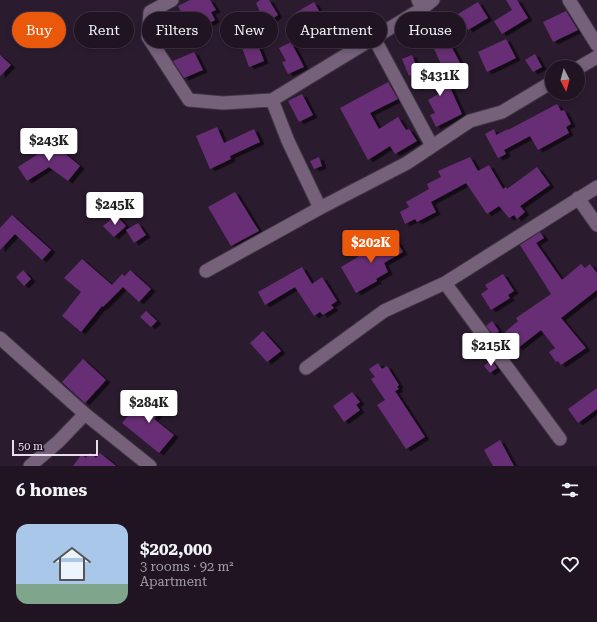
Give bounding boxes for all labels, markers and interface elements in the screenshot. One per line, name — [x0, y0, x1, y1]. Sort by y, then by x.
chip: Buy — [12, 12, 66, 48]
chip: Rent — [74, 12, 134, 48]
chip: Filters — [142, 12, 212, 48]
chip: New — [220, 12, 278, 48]
chip: Apartment — [286, 12, 387, 48]
chip: House — [395, 12, 466, 48]
north arrow — [545, 60, 585, 100]
map controls — [545, 60, 585, 100]
pin: $431K — [412, 63, 468, 97]
text: $431K — [420, 68, 460, 83]
pin: $243K — [21, 128, 77, 162]
text: $243K — [29, 133, 69, 148]
pin: $245K — [87, 192, 143, 226]
text: $245K — [95, 197, 135, 212]
pin: $202K — [343, 230, 399, 264]
text: $202K — [351, 235, 391, 250]
pin: $215K — [463, 333, 519, 367]
text: $215K — [471, 338, 511, 353]
pin: $284K — [121, 390, 177, 424]
text: $284K — [129, 395, 169, 410]
scale bar — [12, 438, 98, 457]
text: 50 m — [18, 440, 43, 453]
icon: filters — [559, 479, 581, 501]
text: 6 homes — [16, 480, 87, 500]
text: $202,000 — [140, 539, 212, 559]
icon: home — [48, 540, 96, 588]
icon: heart — [559, 553, 581, 575]
text: 3 rooms · 92 m² — [140, 559, 234, 574]
text: Apartment — [140, 574, 207, 589]

